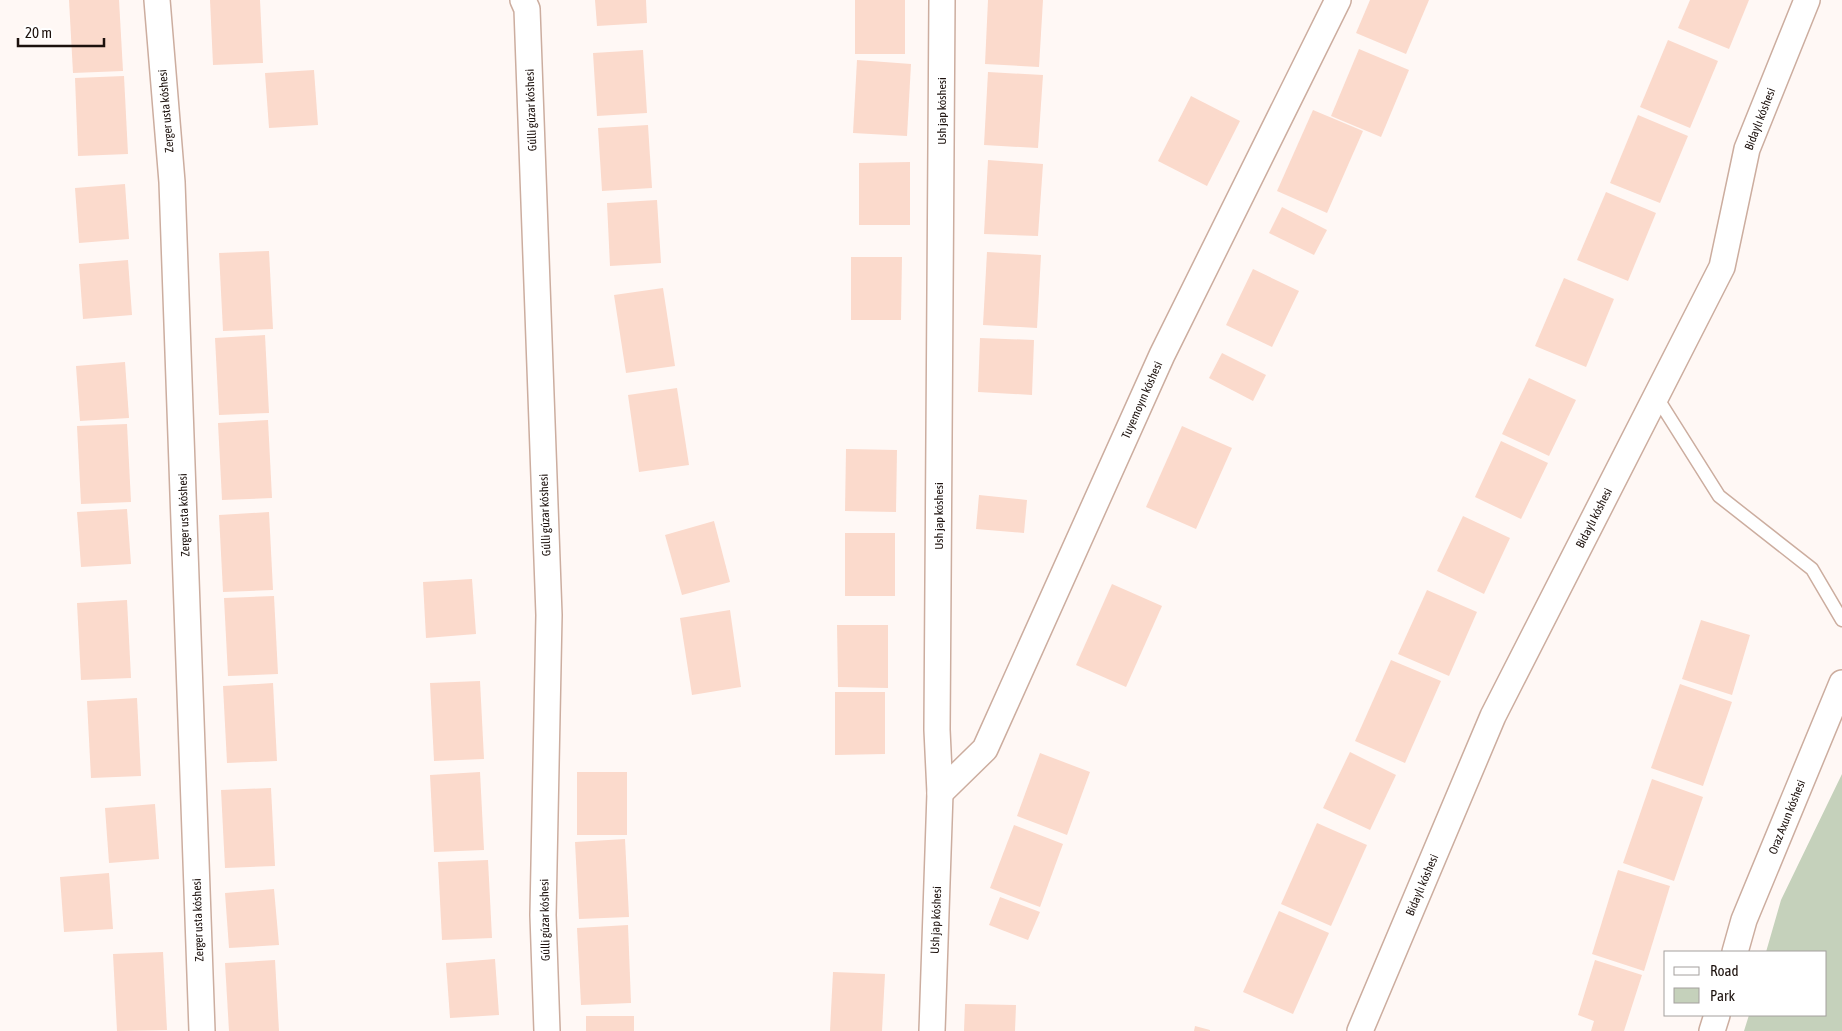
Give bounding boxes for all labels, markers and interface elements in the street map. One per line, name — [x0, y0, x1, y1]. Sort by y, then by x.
scale bar — [18, 15, 104, 47]
text: 20 m — [25, 24, 52, 41]
street label: Zerger usta kóshesi — [155, 69, 177, 153]
street label: Gúlli gúzar kóshesi — [523, 69, 539, 151]
street label: Ush jap kóshesi — [935, 77, 949, 145]
street label: Bidaylı kóshesi — [1742, 86, 1778, 152]
street label: Tuyemoyın kóshesi — [1119, 359, 1165, 441]
street label: Zerger usta kóshesi — [176, 473, 192, 557]
street label: Gúlli gúzar kóshesi — [537, 474, 553, 556]
street label: Ush jap kóshesi — [932, 482, 946, 550]
street label: Bidaylı kóshesi — [1573, 486, 1615, 550]
street label: Oraz Axun kóshesi — [1766, 778, 1808, 856]
street label: Bidaylı kóshesi — [1403, 852, 1441, 918]
street label: Zerger usta kóshesi — [190, 878, 206, 962]
street label: Gúlli gúzar kóshesi — [537, 879, 553, 961]
street label: Ush jap kóshesi — [928, 886, 944, 954]
legend — [1664, 951, 1827, 1016]
text: Road — [1710, 962, 1739, 979]
text: Park — [1710, 987, 1735, 1004]

